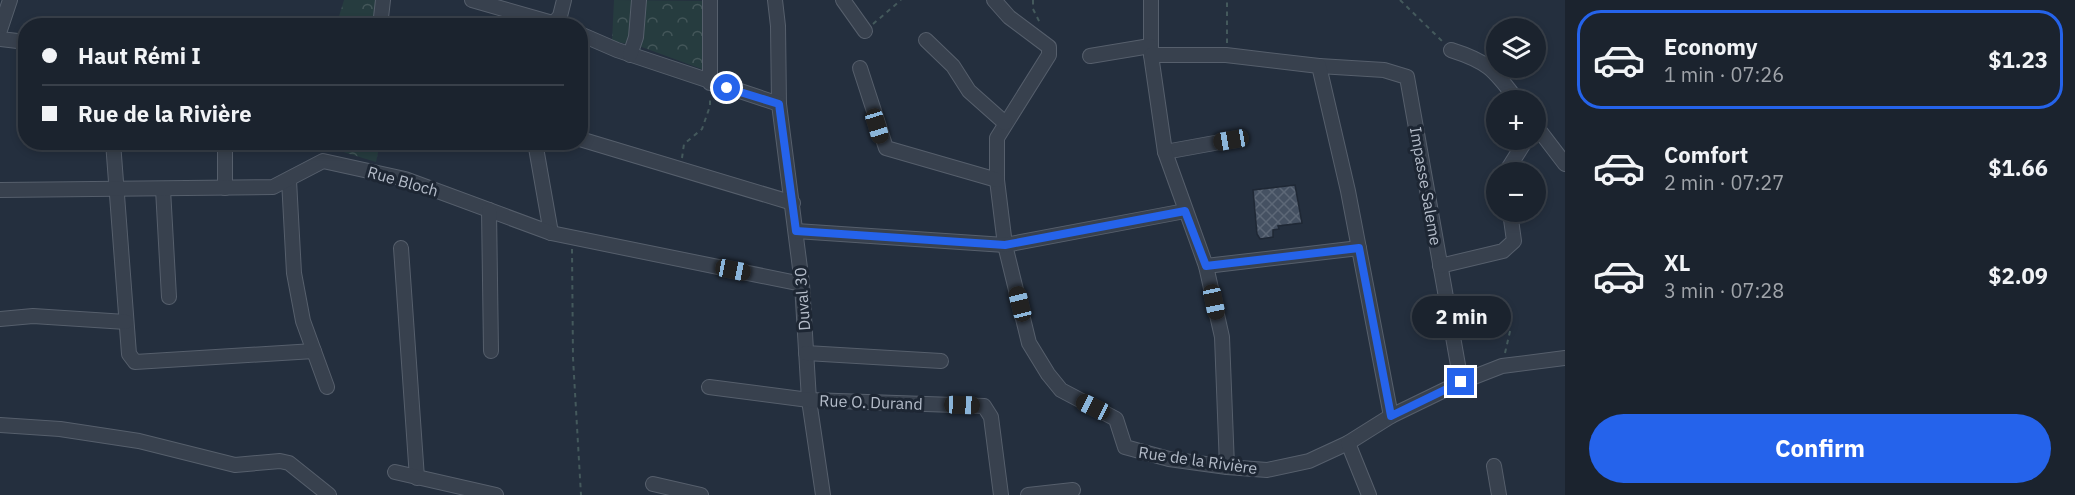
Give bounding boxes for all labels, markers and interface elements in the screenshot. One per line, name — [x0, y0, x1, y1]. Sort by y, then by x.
map controls — [1486, 18, 1546, 222]
button: layers — [1486, 18, 1546, 78]
text: Economy — [1664, 32, 1758, 61]
icon: car — [1592, 33, 1646, 87]
text: Haut Rémi I — [78, 41, 201, 70]
text: $1.23 — [1988, 45, 2048, 74]
text: 1 min · 07:26 — [1664, 61, 1784, 88]
route start — [713, 74, 740, 101]
button: + — [1486, 90, 1546, 150]
text: Rue de la Rivière — [78, 99, 252, 128]
car — [863, 106, 891, 146]
street label: Impasse Saleme — [1406, 125, 1446, 247]
car — [1212, 128, 1250, 152]
text: Comfort — [1664, 140, 1748, 169]
icon: car — [1592, 141, 1646, 195]
text: $1.66 — [1988, 153, 2048, 182]
street label: Rue Bloch — [365, 161, 441, 201]
button: − — [1486, 162, 1546, 222]
text: 2 min · 07:27 — [1664, 169, 1784, 196]
text: XL — [1664, 248, 1690, 277]
icon: car — [1592, 249, 1646, 303]
car — [714, 258, 752, 282]
text: $2.09 — [1988, 261, 2048, 290]
street label: Duval 30 — [790, 267, 814, 331]
text: 3 min · 07:28 — [1664, 277, 1784, 304]
car — [1201, 283, 1227, 321]
car — [1007, 284, 1033, 324]
callout: 2 min — [1412, 295, 1510, 337]
text: 2 min — [1435, 303, 1488, 330]
route end — [1447, 368, 1474, 395]
street label: Rue O. Durand — [819, 390, 923, 414]
car — [1073, 391, 1113, 423]
car — [944, 395, 980, 415]
button: Confirm — [1589, 414, 2051, 483]
street label: Rue de la Rivière — [1137, 442, 1259, 478]

